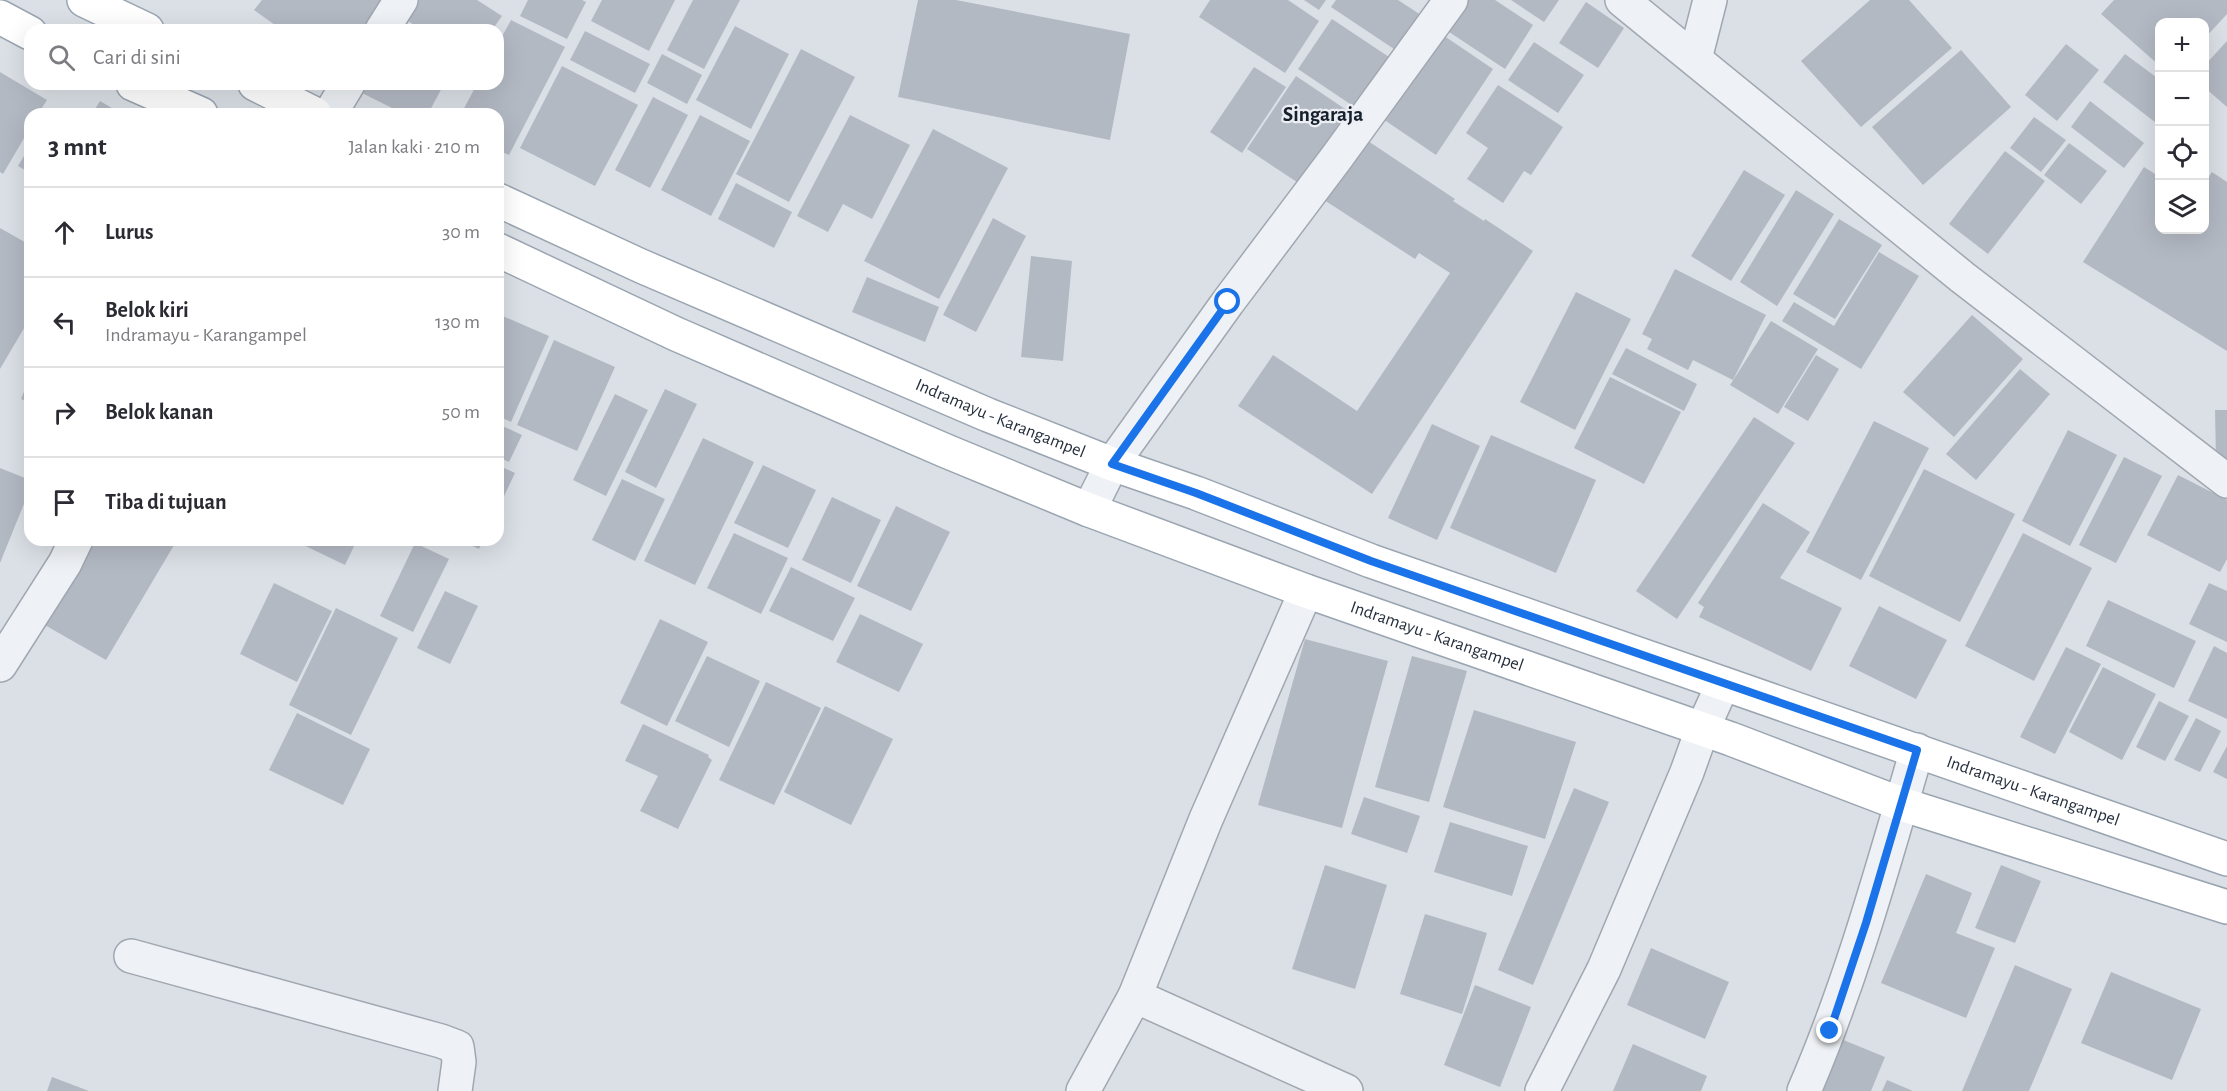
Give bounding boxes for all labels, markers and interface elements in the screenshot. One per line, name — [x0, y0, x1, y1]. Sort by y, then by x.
map controls — [2155, 18, 2209, 234]
button: + — [2155, 18, 2209, 72]
search box — [24, 24, 504, 90]
icon: search — [45, 41, 78, 74]
text: Cari di sini — [93, 46, 181, 68]
button: − — [2155, 72, 2209, 126]
district label: Singaraja — [1283, 104, 1363, 125]
button: locate — [2155, 126, 2209, 180]
text: 3 mnt — [48, 134, 107, 160]
text: Jalan kaki · 210 m — [348, 137, 480, 157]
button: layers — [2155, 180, 2209, 234]
icon: ahead — [48, 216, 81, 249]
text: Lurus — [105, 221, 154, 243]
text: 30 m — [442, 222, 480, 242]
route start — [1214, 288, 1240, 314]
text: Belok kiri — [105, 299, 189, 321]
icon: left — [48, 306, 81, 339]
text: 130 m — [435, 312, 480, 332]
text: Indramayu - Karangampel — [105, 325, 307, 345]
street label: Indramayu - Karangampel — [913, 376, 1088, 462]
icon: right — [48, 396, 81, 429]
text: Belok kanan — [105, 401, 213, 423]
text: 50 m — [442, 402, 480, 422]
icon: arrive — [48, 486, 81, 519]
text: Tiba di tujuan — [105, 491, 227, 513]
street label: Indramayu - Karangampel — [1348, 598, 1526, 675]
street label: Indramayu - Karangampel — [1944, 753, 2122, 830]
route end — [1816, 1017, 1842, 1043]

